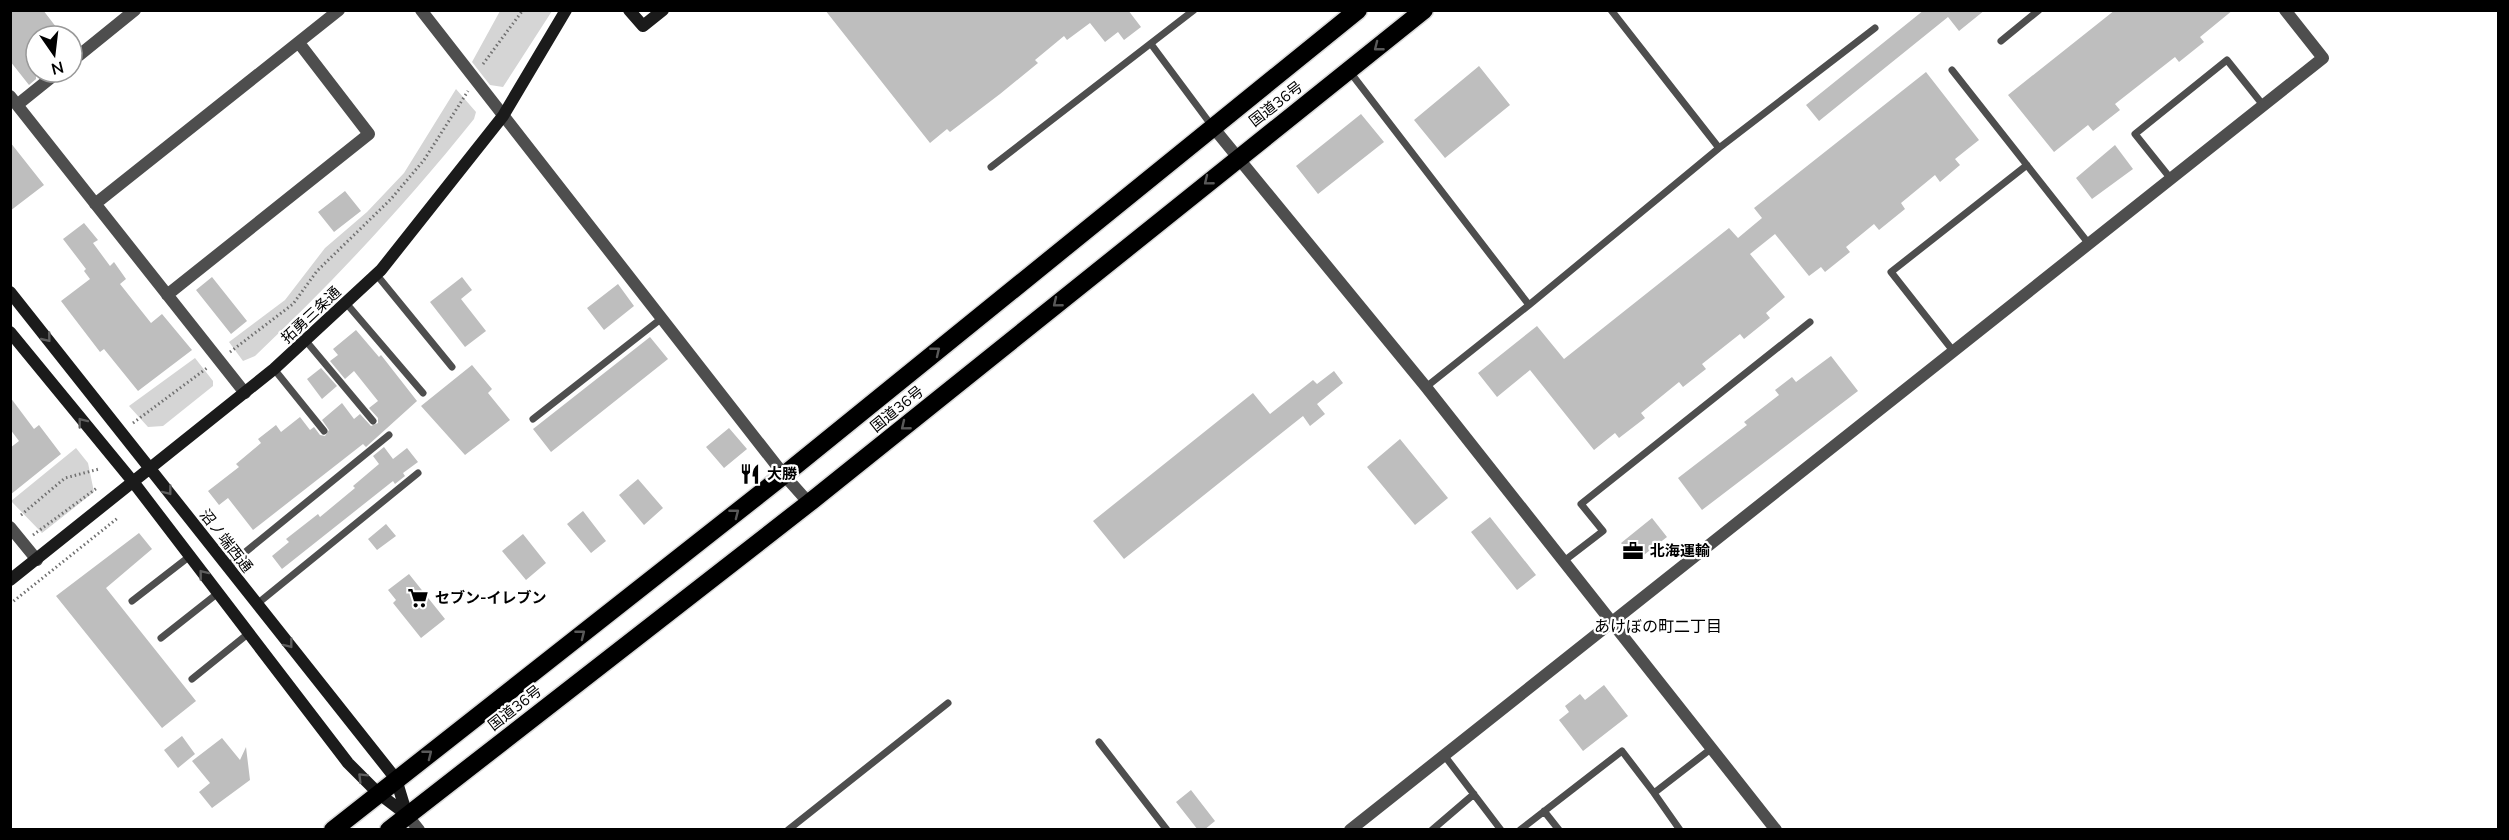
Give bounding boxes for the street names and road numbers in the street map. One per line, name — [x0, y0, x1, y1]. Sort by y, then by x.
street label: 国道36号 — [1245, 77, 1306, 130]
street label: 拓勇三条通 — [277, 282, 345, 347]
street label: 国道36号 — [866, 381, 927, 436]
street label: 沼ノ端西通 — [196, 505, 257, 576]
street label: 国道36号 — [484, 681, 545, 734]

